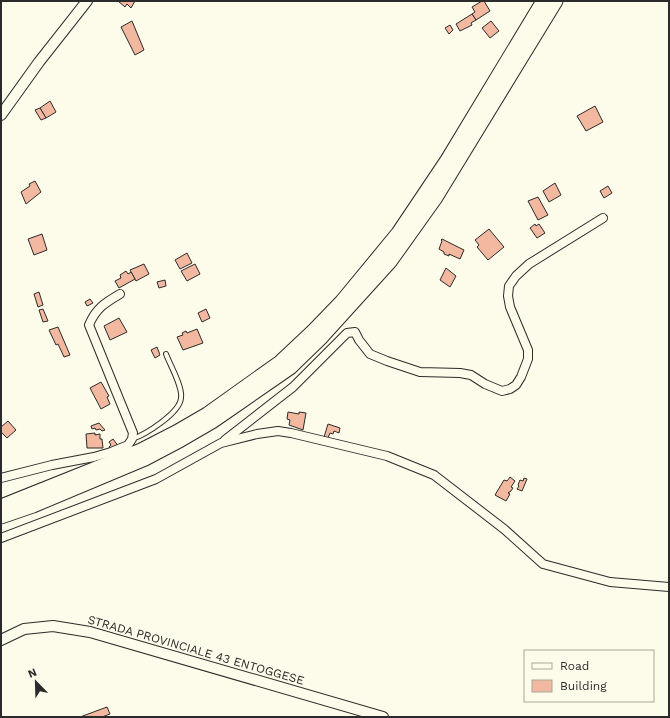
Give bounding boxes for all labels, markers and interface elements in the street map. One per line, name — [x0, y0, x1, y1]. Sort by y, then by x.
street label: STRADA PROVINCIALE 43 ENTOGGESE — [86, 612, 306, 688]
legend — [524, 650, 654, 702]
text: Road — [560, 659, 589, 673]
north arrow — [16, 662, 56, 702]
text: N — [26, 666, 39, 681]
text: Building — [560, 679, 607, 693]

